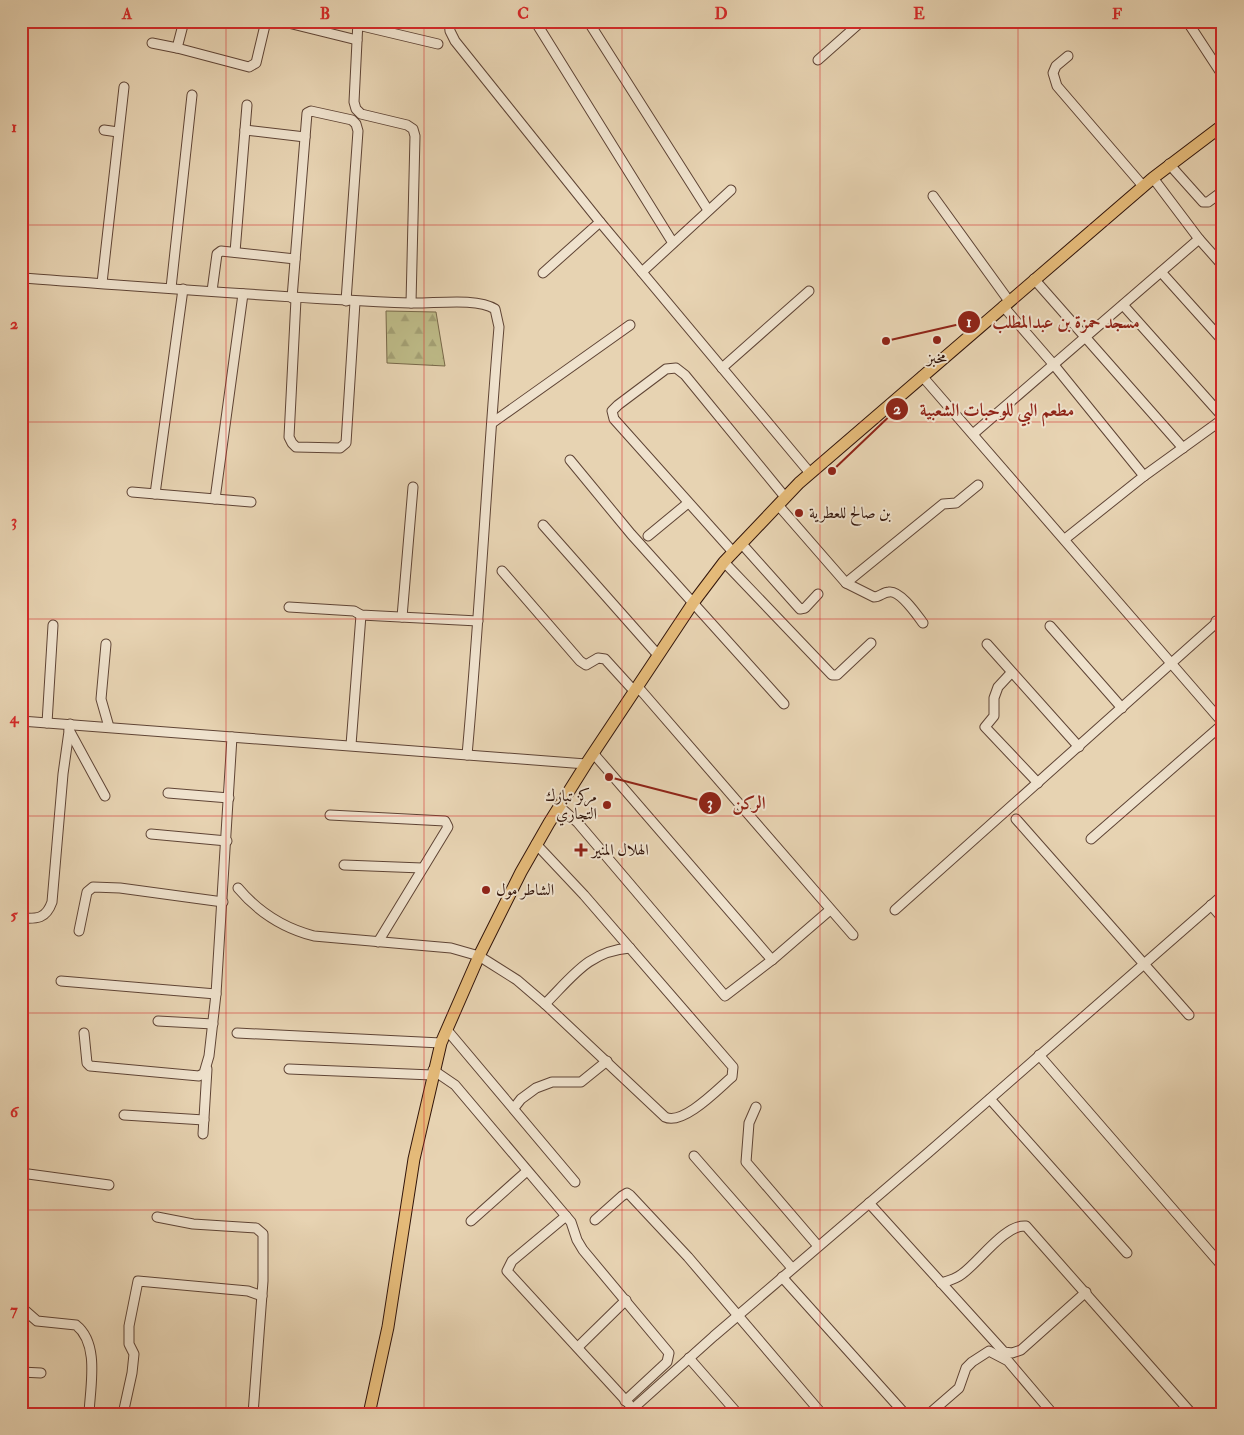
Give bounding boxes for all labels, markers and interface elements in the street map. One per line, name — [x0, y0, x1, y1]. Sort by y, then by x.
text: A — [121, 4, 133, 24]
text: B — [320, 4, 330, 24]
text: C — [517, 4, 529, 24]
text: D — [714, 4, 728, 24]
text: E — [913, 4, 925, 24]
text: F — [1112, 4, 1122, 24]
text: 1 — [11, 117, 17, 137]
callout: مسجد حمزة بن عبدالمطلب — [957, 306, 1149, 339]
text: مسجد حمزة بن عبدالمطلب — [992, 311, 1140, 334]
text: 1 — [966, 313, 972, 332]
text: 2 — [10, 314, 18, 334]
marker: مخبز — [931, 334, 943, 346]
place label: مخبز — [925, 348, 947, 368]
callout: مطعم البي للوحبات الشعبية — [885, 393, 1084, 426]
text: مطعم البي للوحبات الشعبية — [920, 399, 1074, 427]
text: 2 — [893, 400, 901, 419]
place label: بن صالح للعطرية — [809, 503, 891, 526]
marker: بن صالح للعطرية — [793, 507, 805, 519]
text: 3 — [11, 511, 17, 531]
text: 4 — [9, 708, 20, 728]
place label: مركز تبارك التجاري — [545, 786, 597, 826]
callout: الركن — [697, 786, 775, 819]
text: الركن — [732, 792, 766, 815]
text: 3 — [707, 794, 713, 813]
marker: مركز تبارك التجاري — [601, 799, 613, 811]
place label: الهلال المنير — [590, 840, 649, 860]
marker: الهلال المنير — [574, 843, 588, 857]
place label: الشاطر مول — [496, 880, 554, 900]
marker: الشاطر مول — [480, 884, 492, 896]
text: 5 — [10, 905, 18, 925]
text: 6 — [10, 1102, 20, 1122]
text: 7 — [10, 1300, 18, 1320]

